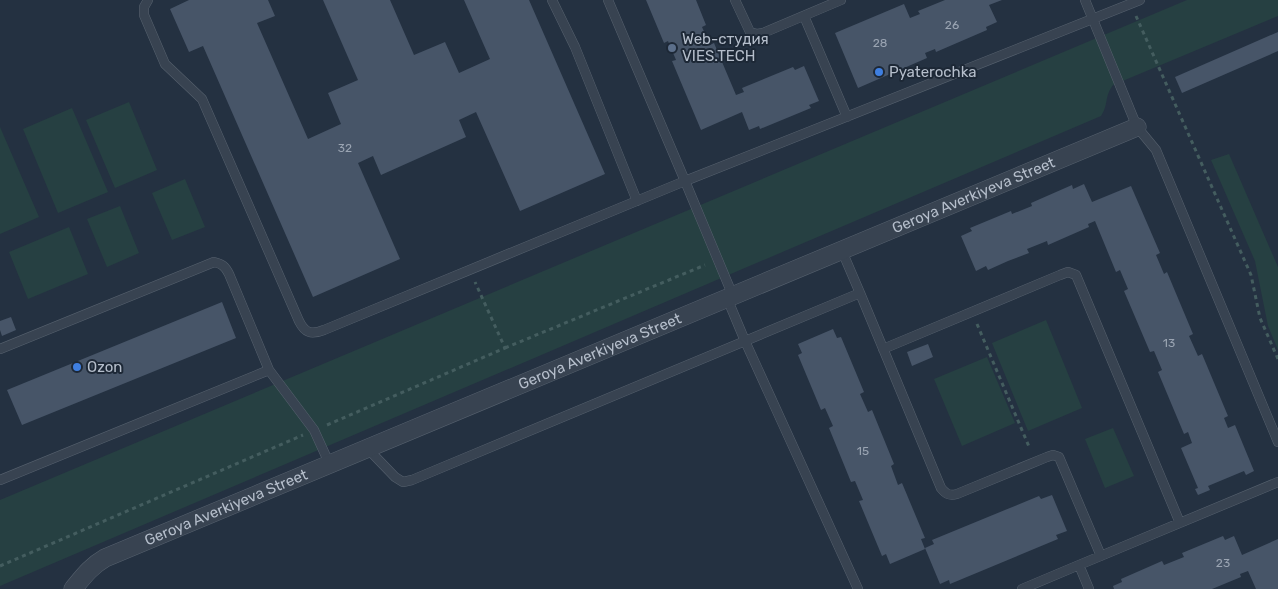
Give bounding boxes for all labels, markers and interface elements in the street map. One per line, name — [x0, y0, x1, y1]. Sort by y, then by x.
house number: 26 — [945, 18, 959, 32]
place label: Web-студия VIES.TECH — [682, 30, 769, 65]
house number: 28 — [873, 36, 887, 50]
marker: Web-студия VIES.TECH — [666, 42, 678, 54]
place label: Pyaterochka — [889, 63, 977, 81]
marker: Pyaterochka — [873, 66, 885, 78]
house number: 32 — [338, 141, 352, 155]
street label: Geroya Averkiyeva Street — [889, 153, 1058, 237]
street label: Geroya Averkiyeva Street — [516, 309, 684, 393]
house number: 13 — [1163, 336, 1175, 350]
place label: Ozon — [87, 358, 122, 376]
marker: Ozon — [71, 361, 83, 373]
house number: 15 — [857, 444, 869, 458]
street label: Geroya Averkiyeva Street — [142, 465, 310, 549]
house number: 23 — [1216, 556, 1230, 570]

